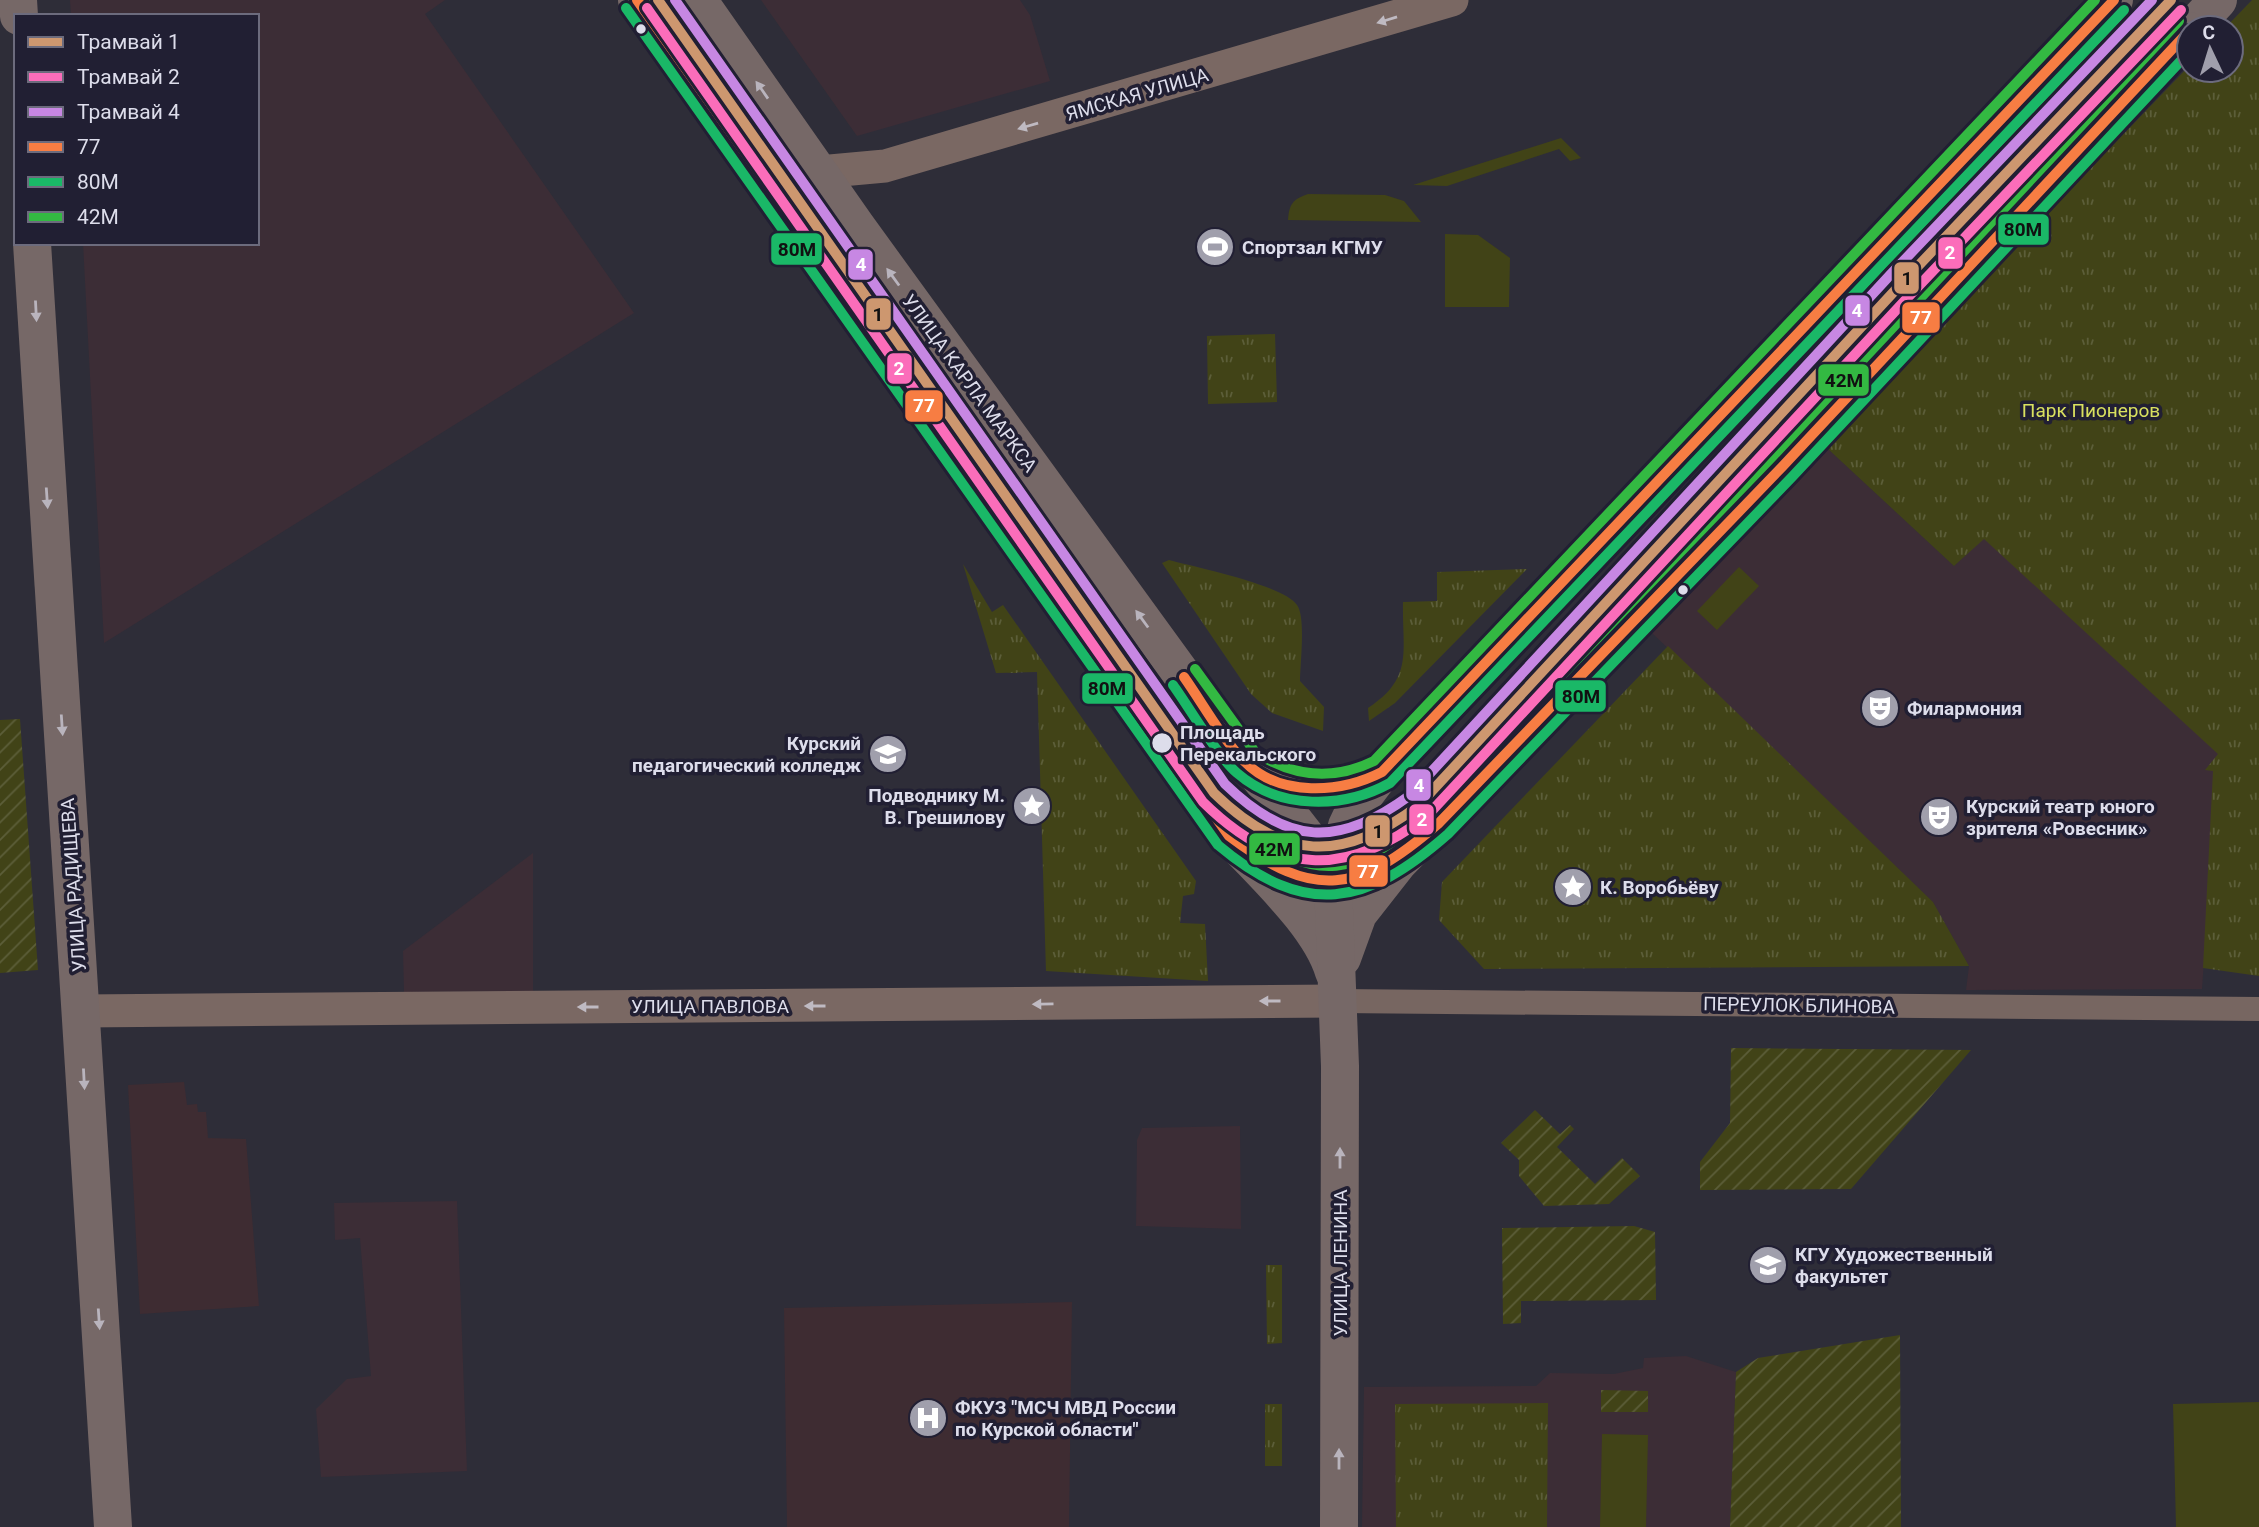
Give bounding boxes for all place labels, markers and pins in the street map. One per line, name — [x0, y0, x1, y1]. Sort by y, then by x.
unlabelled marker — [634, 22, 648, 36]
sports icon: Спортзал КГМУ — [1194, 226, 1236, 268]
place label: Спортзал КГМУ — [1242, 236, 1383, 259]
unlabelled marker — [1676, 583, 1690, 597]
theatre icon: Филармония — [1859, 687, 1901, 729]
place label: Филармония — [1907, 697, 2022, 720]
place label: Площадь Перекальского — [1180, 721, 1317, 766]
marker: Площадь Перекальского — [1150, 731, 1174, 755]
place label: Курский педагогический колледж — [632, 732, 862, 777]
school or university icon: Курский педагогический колледж — [867, 733, 909, 775]
place label: Подводнику М. В. Грешилову — [868, 784, 1005, 829]
place icon: Подводнику М. В. Грешилову — [1011, 785, 1053, 827]
place label: Курский театр юного зрителя «Ровесник» — [1966, 795, 2155, 840]
theatre icon: Курский театр юного зрителя «Ровесник» — [1918, 796, 1960, 838]
place icon: К. Воробьёву — [1552, 866, 1594, 908]
place label: К. Воробьёву — [1600, 876, 1719, 899]
place label: КГУ Художественный факультет — [1795, 1243, 1993, 1288]
school or university icon: КГУ Художественный факультет — [1747, 1244, 1789, 1286]
place label: ФКУЗ "МСЧ МВД России по Курской области" — [955, 1396, 1176, 1441]
hospital icon: ФКУЗ "МСЧ МВД России по Курской области" — [907, 1397, 949, 1439]

